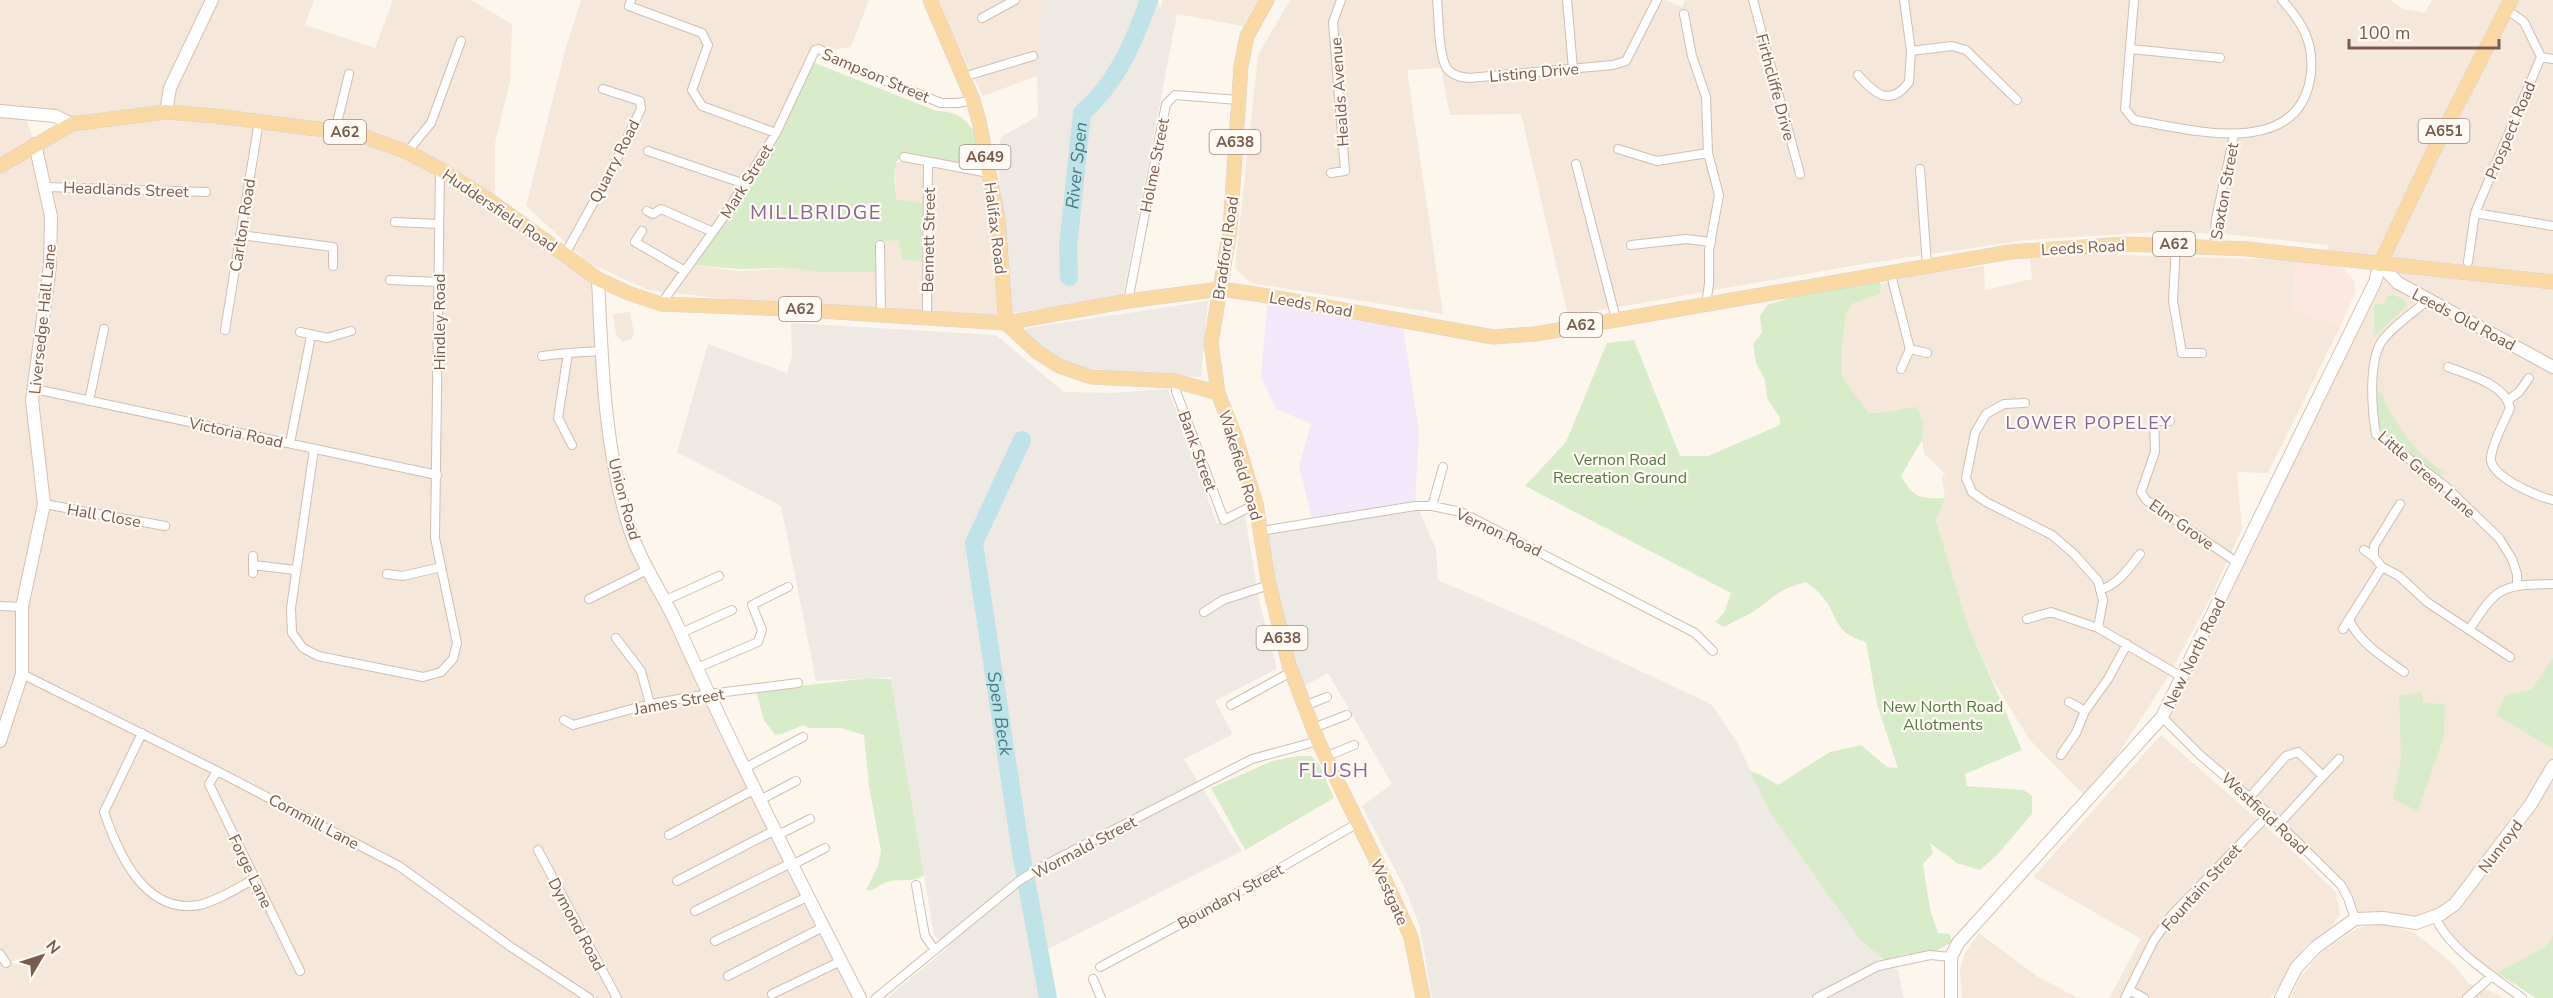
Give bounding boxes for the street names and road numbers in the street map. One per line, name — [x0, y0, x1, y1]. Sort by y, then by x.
street label: Firthcliffe Drive — [1750, 31, 1800, 143]
street label: Healds Avenue — [1325, 37, 1355, 147]
street label: Sampson Street — [818, 43, 933, 109]
street label: Listing Drive — [1488, 58, 1580, 88]
street label: Prospect Road — [2480, 78, 2541, 183]
street label: Quarry Road — [584, 116, 645, 207]
street label: Holme Street — [1135, 116, 1175, 214]
road number: A651 — [2418, 119, 2470, 143]
road number: A62 — [324, 120, 366, 144]
road number: A638 — [1210, 130, 1260, 154]
street label: Mark Street — [715, 140, 779, 223]
street label: Saxton Street — [2206, 141, 2244, 241]
road number: A649 — [960, 145, 1010, 169]
street label: Huddersfield Road — [438, 164, 561, 258]
street label: Headlands Street — [63, 177, 190, 203]
street label: Carlton Road — [225, 177, 261, 273]
street label: Halifax Road — [978, 181, 1012, 275]
street label: Bennett Street — [917, 187, 941, 293]
street label: Bradford Road — [1208, 195, 1244, 301]
road number: A62 — [2153, 232, 2195, 256]
street label: Leeds Road — [2041, 235, 2126, 261]
street label: Liversedge Hall Lane — [24, 243, 62, 395]
street label: Hindley Road — [429, 274, 451, 370]
street label: Leeds Old Road — [2408, 283, 2519, 356]
street label: Leeds Road — [1268, 287, 1354, 323]
road number: A62 — [779, 297, 821, 321]
road number: A62 — [1560, 313, 1602, 337]
street label: Wakefield Road — [1213, 407, 1267, 523]
street label: Bank Street — [1172, 408, 1222, 495]
street label: Victoria Road — [186, 412, 285, 454]
street label: Little Green Lane — [2373, 426, 2480, 523]
street label: Union Road — [603, 456, 646, 543]
street label: Elm Grove — [2145, 494, 2218, 555]
street label: Hall Close — [65, 499, 143, 533]
street label: Vernon Road — [1451, 503, 1545, 562]
street label: New North Road — [2159, 594, 2231, 713]
road number: A638 — [1256, 626, 1308, 650]
street label: James Street — [631, 683, 726, 721]
street label: Westfield Road — [2216, 768, 2312, 860]
street label: Cornmill Lane — [264, 789, 363, 855]
street label: Wormald Street — [1028, 811, 1141, 885]
street label: Nunroyd — [2473, 815, 2528, 878]
street label: Forge Lane — [223, 831, 277, 912]
street label: Fountain Street — [2157, 839, 2247, 936]
street label: Westgate — [1365, 856, 1413, 929]
street label: Boundary Street — [1174, 859, 1288, 935]
street label: Dymond Road — [542, 874, 610, 975]

